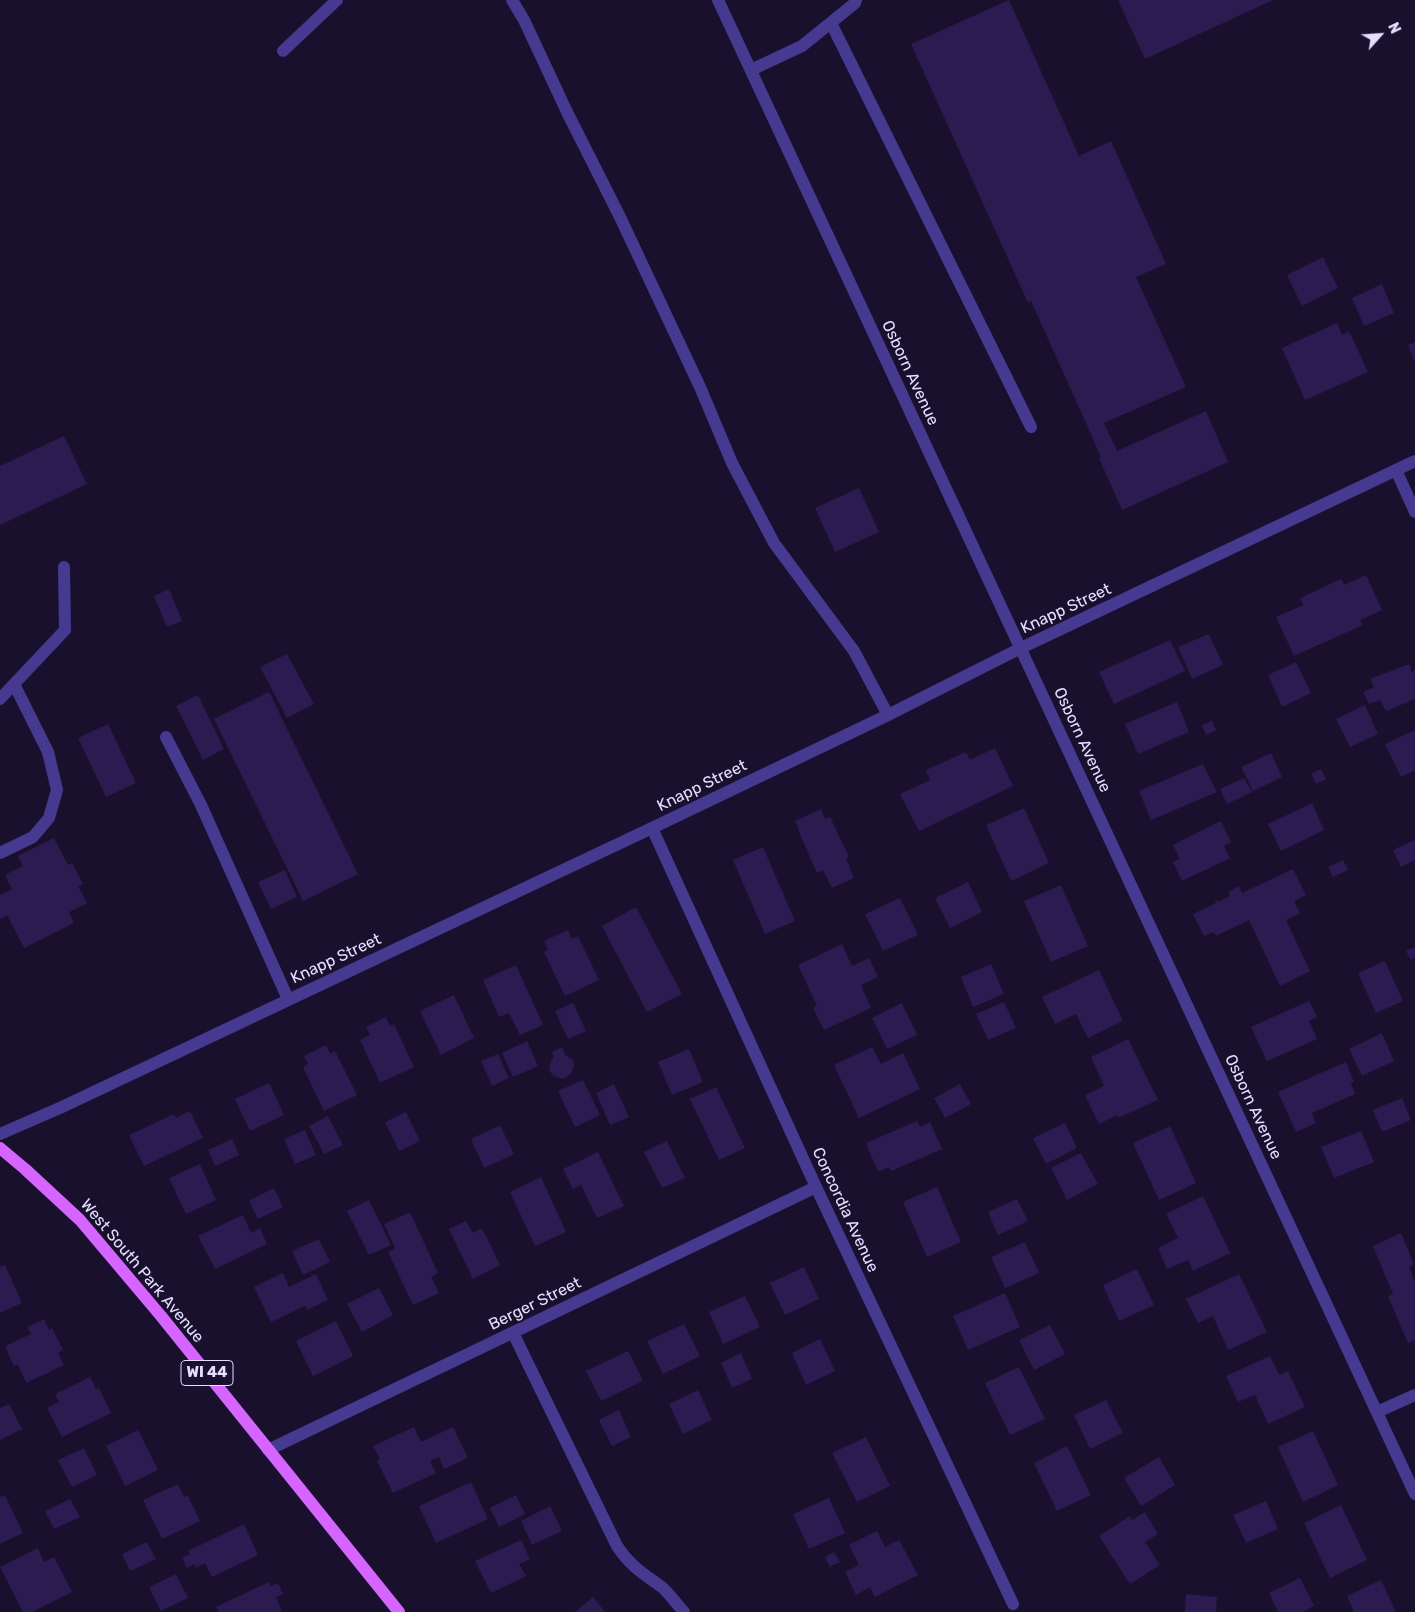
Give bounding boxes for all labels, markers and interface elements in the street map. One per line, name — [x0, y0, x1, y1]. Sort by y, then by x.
north arrow — [1355, 10, 1405, 60]
text: N — [1384, 20, 1404, 36]
street label: Osborn Avenue — [877, 318, 943, 428]
street label: Knapp Street — [1018, 580, 1114, 638]
street label: Osborn Avenue — [1049, 685, 1115, 795]
street label: Knapp Street — [654, 756, 750, 816]
street label: Knapp Street — [288, 930, 384, 988]
street label: Osborn Avenue — [1220, 1052, 1286, 1162]
street label: Concordia Avenue — [808, 1144, 882, 1276]
street label: West South Park Avenue — [76, 1195, 208, 1347]
street label: Berger Street — [486, 1273, 584, 1335]
road number: WI 44 — [181, 1360, 233, 1386]

